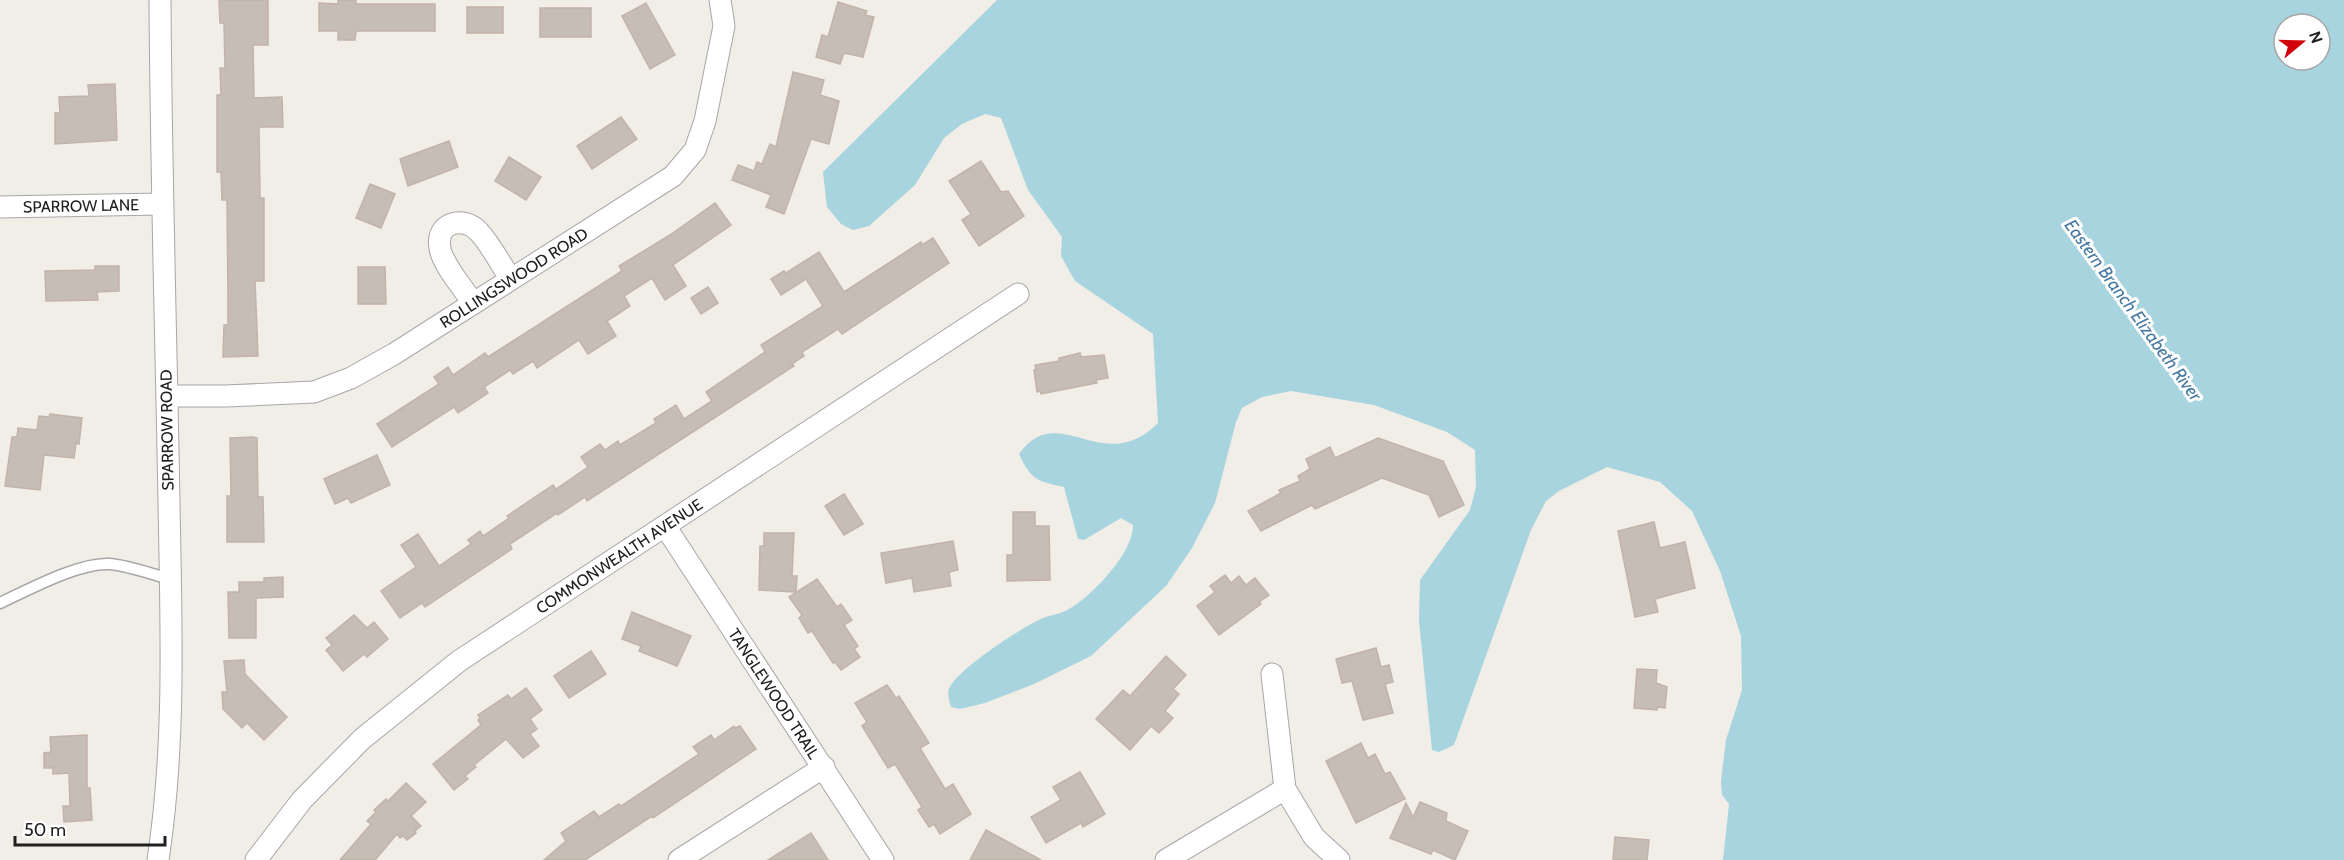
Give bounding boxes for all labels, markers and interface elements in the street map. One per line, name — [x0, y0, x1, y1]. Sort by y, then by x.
north arrow — [2272, 12, 2332, 72]
text: N — [2305, 29, 2327, 46]
street label: SPARROW LANE — [23, 195, 139, 216]
water label: Eastern Branch Elizabeth River — [2060, 215, 2207, 406]
street label: ROLLINGSWOOD ROAD — [436, 223, 591, 332]
street label: SPARROW ROAD — [156, 369, 178, 491]
street label: COMMONWEALTH AVENUE — [532, 494, 706, 617]
street label: TANGLEWOOD TRAIL — [725, 625, 824, 762]
scale bar — [15, 809, 165, 847]
text: 50 m — [24, 819, 66, 841]

